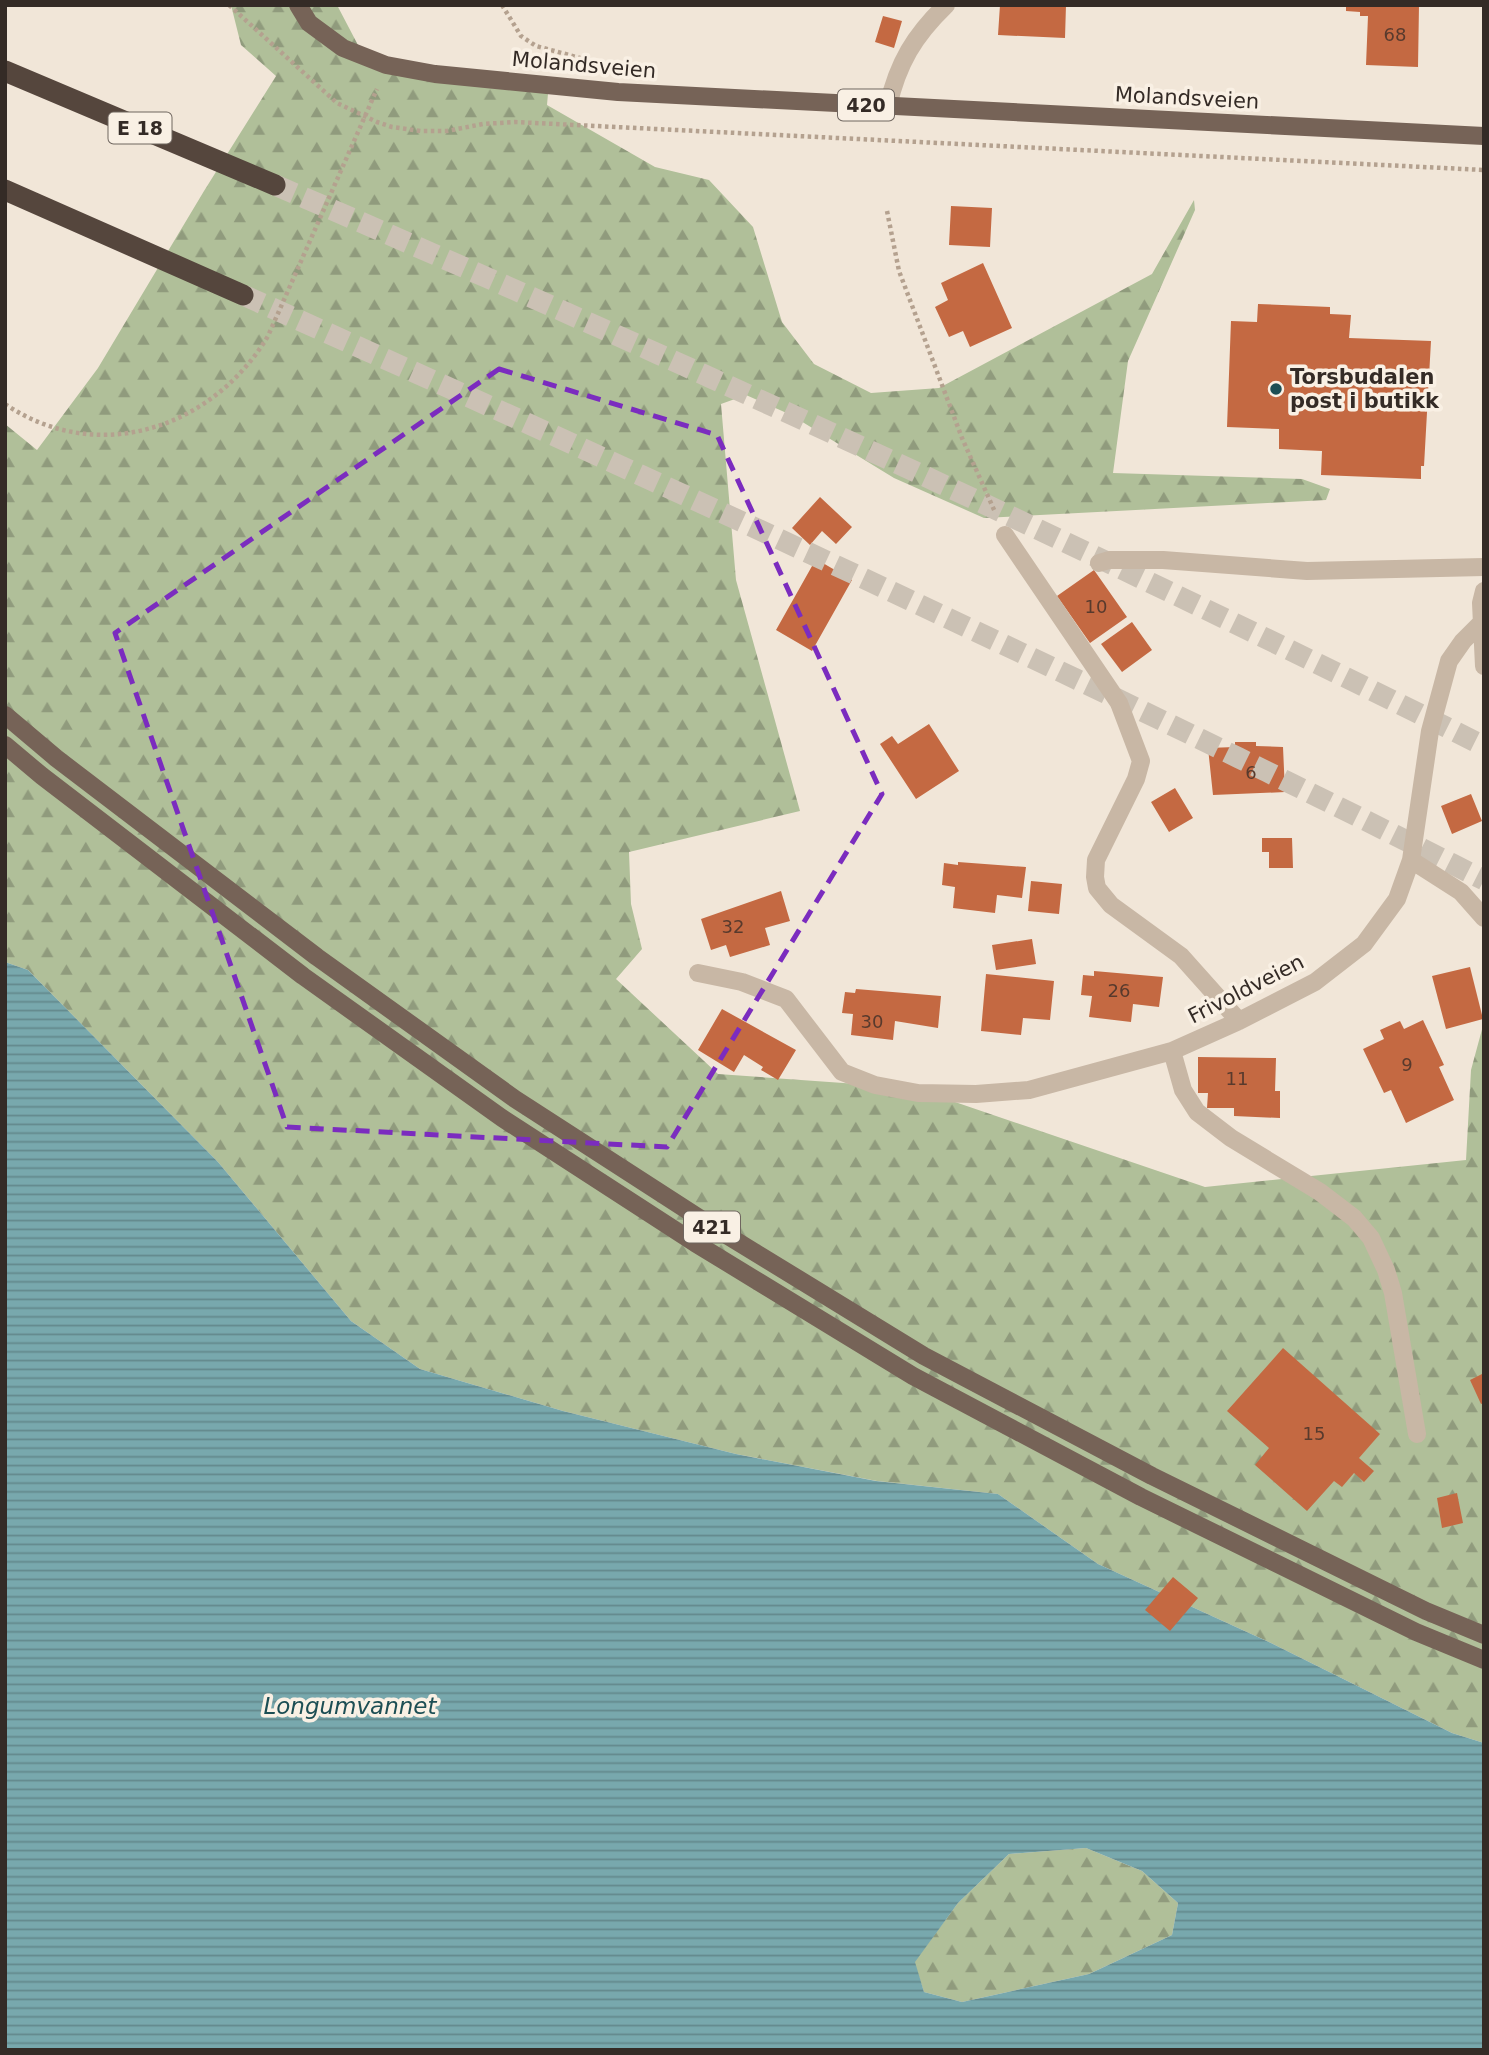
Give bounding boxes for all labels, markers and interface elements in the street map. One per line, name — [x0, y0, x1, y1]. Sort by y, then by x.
house number: 68 — [1384, 24, 1406, 45]
street label: Molandsveien — [511, 47, 657, 83]
street label: Molandsveien — [1114, 82, 1260, 114]
road number: 420 — [838, 90, 894, 120]
road number: E 18 — [108, 112, 172, 144]
place label: Torsbudalen post i butikk — [1290, 365, 1440, 413]
marker: Torsbudalen post i butikk — [1268, 381, 1284, 397]
house number: 10 — [1085, 596, 1107, 617]
house number: 6 — [1245, 762, 1257, 783]
house number: 32 — [722, 916, 744, 937]
street label: Frivoldveien — [1184, 950, 1308, 1028]
house number: 26 — [1108, 980, 1130, 1001]
house number: 30 — [861, 1011, 883, 1032]
house number: 9 — [1401, 1054, 1413, 1075]
house number: 11 — [1226, 1068, 1248, 1089]
road number: 421 — [684, 1212, 740, 1242]
house number: 15 — [1303, 1423, 1325, 1444]
water label: Longumvannet — [263, 1693, 438, 1719]

